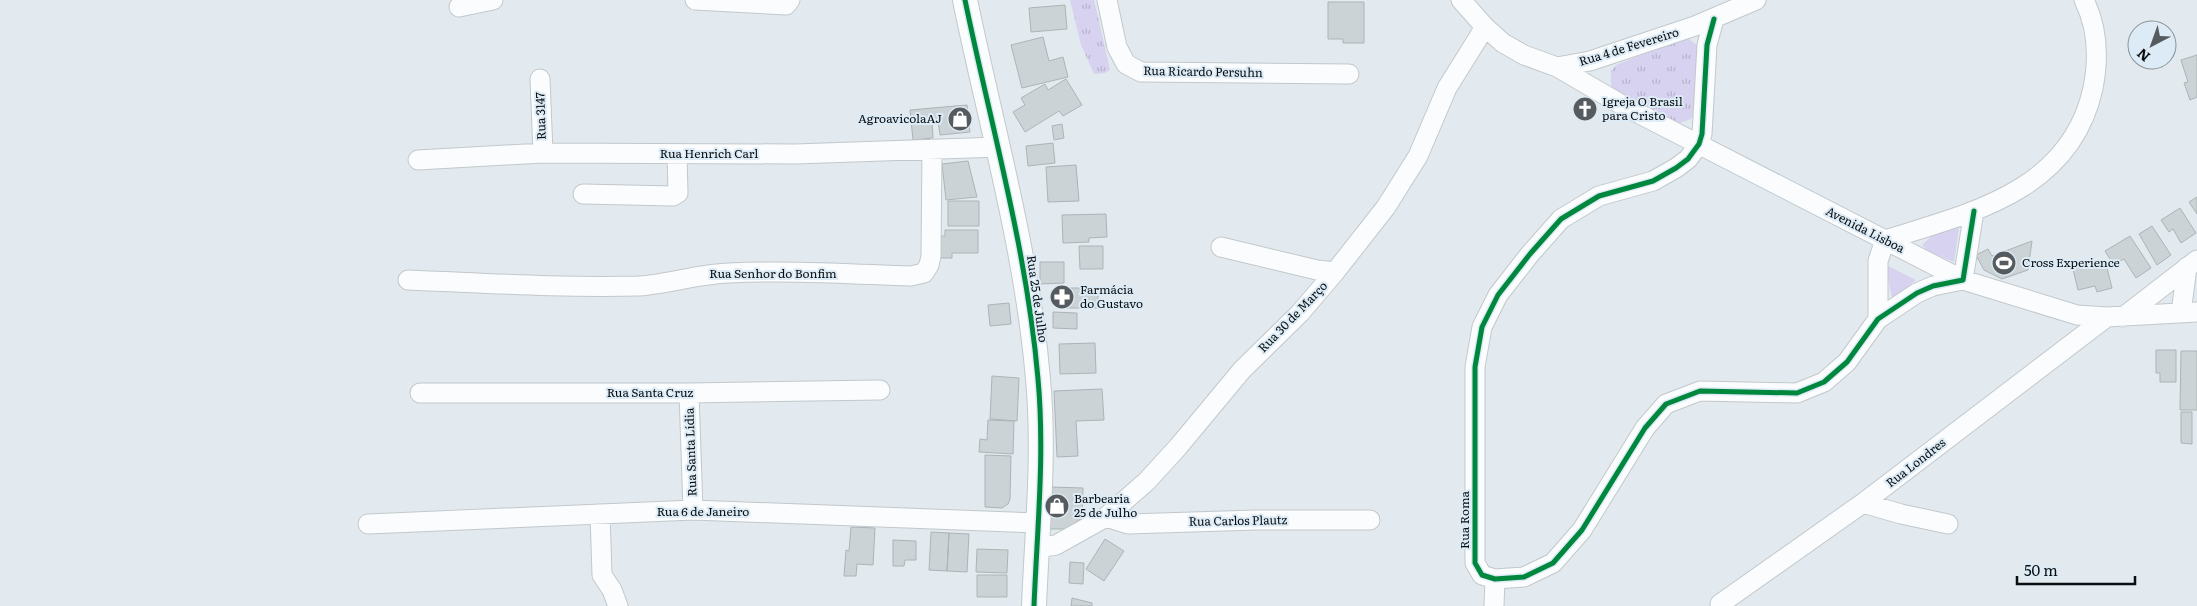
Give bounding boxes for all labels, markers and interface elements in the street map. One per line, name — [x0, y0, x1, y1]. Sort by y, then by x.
north arrow — [2127, 20, 2177, 70]
street label: Rua 4 de Fevereiro — [1576, 22, 1681, 70]
text: N — [2132, 44, 2154, 67]
street label: Rua Ricardo Persuhn — [1143, 61, 1263, 81]
street label: Rua 3147 — [530, 92, 550, 140]
place label: Igreja O Brasil para Cristo — [1602, 92, 1683, 124]
church icon: Igreja O Brasil para Cristo — [1572, 96, 1598, 122]
shop icon: AgroavicolaAJ — [947, 106, 973, 132]
place label: AgroavicolaAJ — [858, 109, 942, 127]
street label: Rua Henrich Carl — [660, 144, 758, 162]
street label: Avenida Lisboa — [1823, 201, 1909, 257]
sports icon: Cross Experience — [1991, 250, 2017, 276]
place label: Cross Experience — [2022, 253, 2120, 271]
street label: Rua 25 de Julho — [1023, 254, 1053, 344]
street label: Rua Senhor do Bonfim — [709, 264, 837, 282]
street label: Rua 30 de Março — [1254, 277, 1331, 356]
place label: Farmácia do Gustavo — [1080, 280, 1143, 312]
pharmacy icon: Farmácia do Gustavo — [1049, 284, 1075, 310]
street label: Rua Santa Cruz — [607, 383, 694, 401]
street label: Rua Santa Lídia — [679, 407, 701, 497]
street label: Rua Londres — [1882, 433, 1949, 491]
place label: Barbearia 25 de Julho — [1074, 489, 1137, 521]
street label: Rua Roma — [1455, 490, 1473, 549]
shop icon: Barbearia 25 de Julho — [1044, 493, 1070, 519]
street label: Rua 6 de Janeiro — [657, 502, 749, 520]
street label: Rua Carlos Plautz — [1189, 510, 1288, 530]
scale bar — [2017, 554, 2134, 586]
text: 50 m — [2024, 558, 2058, 581]

